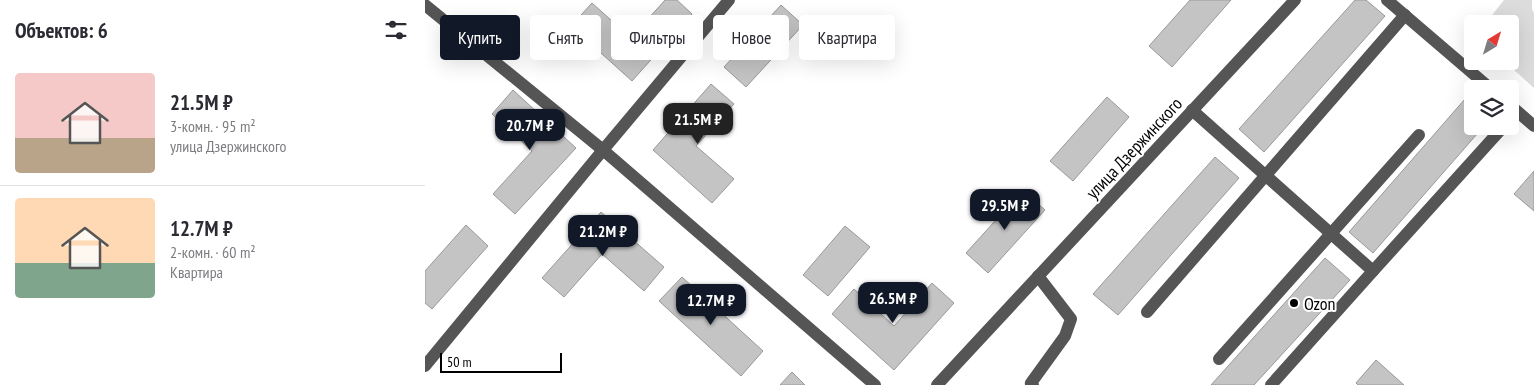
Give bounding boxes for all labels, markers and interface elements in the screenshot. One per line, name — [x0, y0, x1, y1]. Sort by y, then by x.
chip: Купить — [440, 15, 520, 60]
chip: Снять — [530, 15, 601, 60]
chip: Фильтры — [611, 15, 703, 60]
chip: Новое — [713, 15, 789, 60]
chip: Квартира — [799, 15, 895, 60]
north arrow — [1464, 15, 1519, 70]
map controls — [1464, 15, 1519, 135]
icon: filters — [382, 16, 410, 44]
text: Объектов: 6 — [15, 17, 108, 44]
button: layers — [1464, 80, 1519, 135]
text: 21.5M ₽ — [170, 89, 233, 116]
street label: улица Дзержинского — [1081, 92, 1187, 204]
icon: home — [55, 93, 115, 153]
pin: 21.5M ₽ — [652, 102, 744, 145]
pin: 20.7M ₽ — [484, 108, 576, 151]
text: 21.5M ₽ — [674, 109, 722, 129]
text: 20.7M ₽ — [506, 115, 554, 135]
text: 3-комн. · 95 m² — [170, 116, 256, 136]
text: улица Дзержинского — [170, 136, 286, 156]
pin: 29.5M ₽ — [959, 188, 1051, 231]
text: 29.5M ₽ — [981, 195, 1029, 215]
pin: 21.2M ₽ — [557, 214, 649, 257]
text: 12.7M ₽ — [170, 215, 233, 242]
icon: home — [55, 218, 115, 278]
text: 21.2M ₽ — [579, 221, 627, 241]
text: 2-комн. · 60 m² — [170, 242, 256, 262]
text: Квартира — [170, 262, 223, 282]
pin: 26.5M ₽ — [847, 282, 939, 324]
pin: 12.7M ₽ — [665, 284, 757, 326]
text: 26.5M ₽ — [869, 288, 917, 308]
text: 12.7M ₽ — [687, 290, 735, 310]
place label: Ozon — [1304, 292, 1336, 315]
marker: Ozon — [1288, 297, 1300, 309]
scale bar — [440, 350, 563, 373]
text: 50 m — [447, 353, 472, 371]

